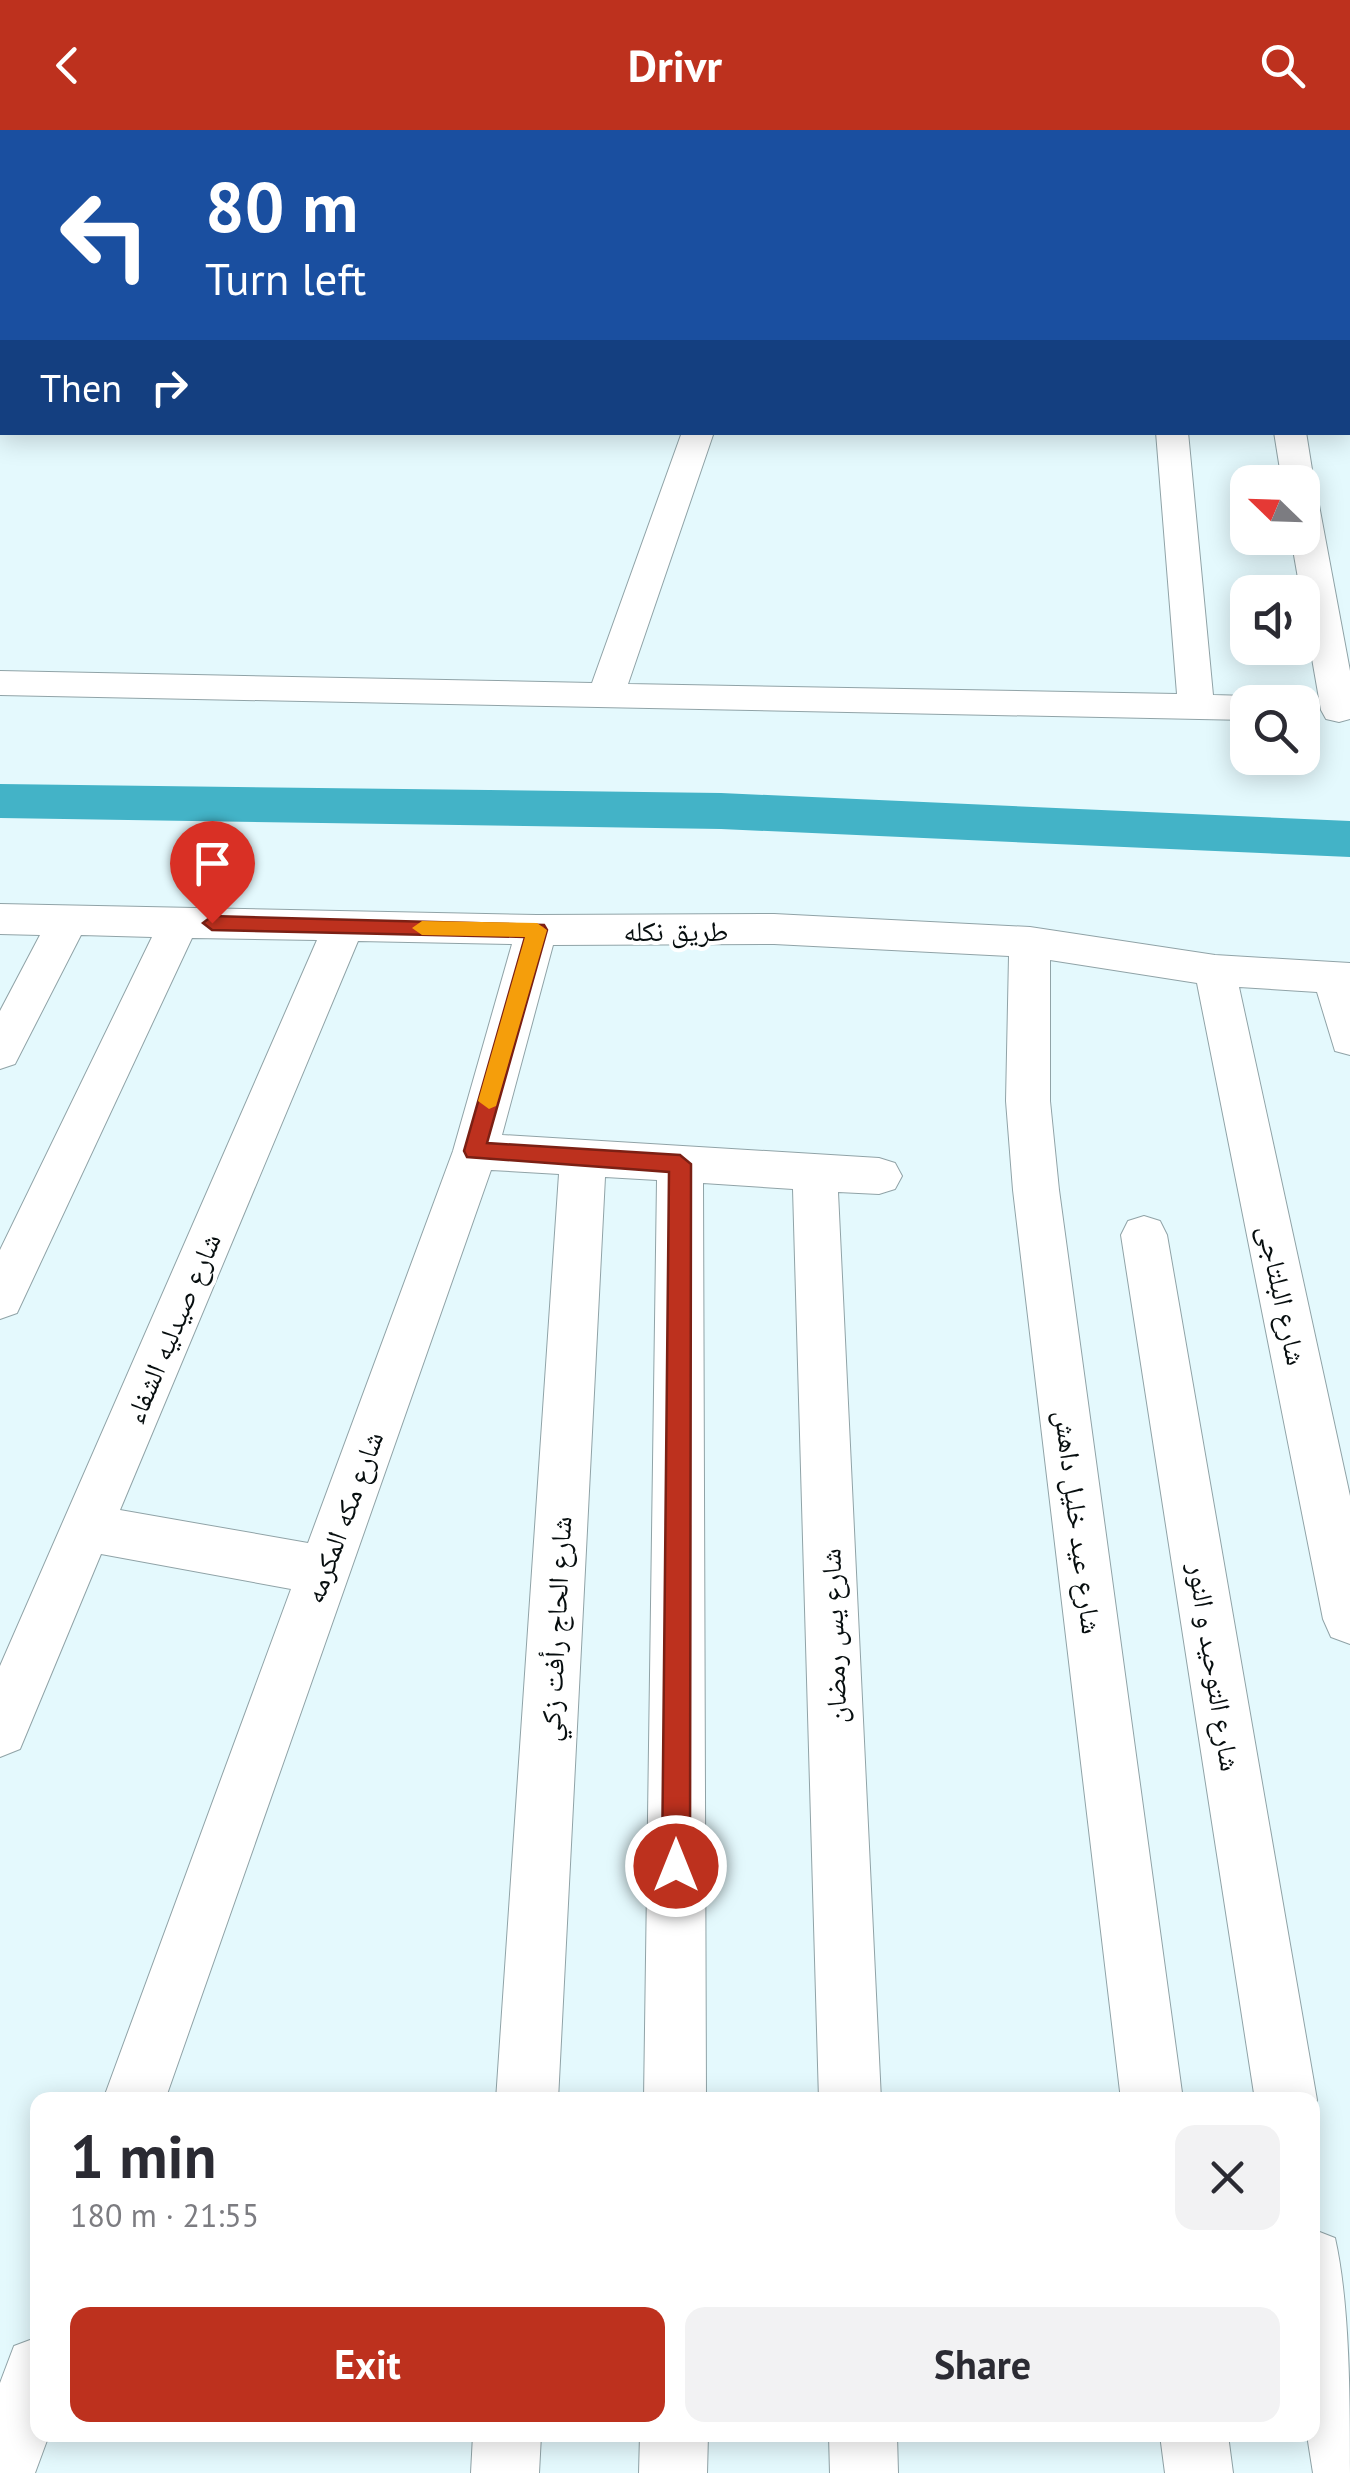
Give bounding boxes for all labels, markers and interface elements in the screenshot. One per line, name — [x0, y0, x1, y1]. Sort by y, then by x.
text: Drivr — [628, 36, 722, 94]
icon: back — [40, 38, 95, 93]
icon: search — [1255, 38, 1310, 93]
text: 80 m — [205, 161, 358, 251]
icon: left — [40, 170, 170, 300]
text: Turn left — [205, 249, 366, 307]
icon: right — [142, 360, 197, 415]
text: Then — [40, 363, 122, 412]
north arrow — [1230, 465, 1320, 555]
map controls — [1230, 465, 1320, 775]
button: sound — [1230, 575, 1320, 665]
button: search — [1230, 685, 1320, 775]
pin — [170, 821, 255, 924]
icon: arrive — [185, 836, 240, 891]
street label: طريق نكله — [624, 912, 728, 949]
street label: شارع البلتاجى — [1250, 1221, 1316, 1369]
street label: شارع صيدليه الشفاء — [115, 1227, 229, 1429]
street label: شارع عيد خليل داهش — [1047, 1408, 1111, 1636]
street label: شارع مكه المكرمه — [295, 1426, 391, 1608]
street label: شارع الحاج رأفت زكي — [531, 1515, 584, 1743]
street label: شارع يس رمضان — [811, 1548, 855, 1724]
street label: شارع التوحيد و النور — [1180, 1559, 1250, 1774]
position arrow — [624, 1814, 728, 1918]
text: 1 min — [70, 2117, 216, 2195]
button: close — [1175, 2125, 1280, 2230]
text: 180 m · 21:55 — [70, 2194, 259, 2236]
button: Exit — [70, 2307, 665, 2422]
button: Share — [685, 2307, 1280, 2422]

